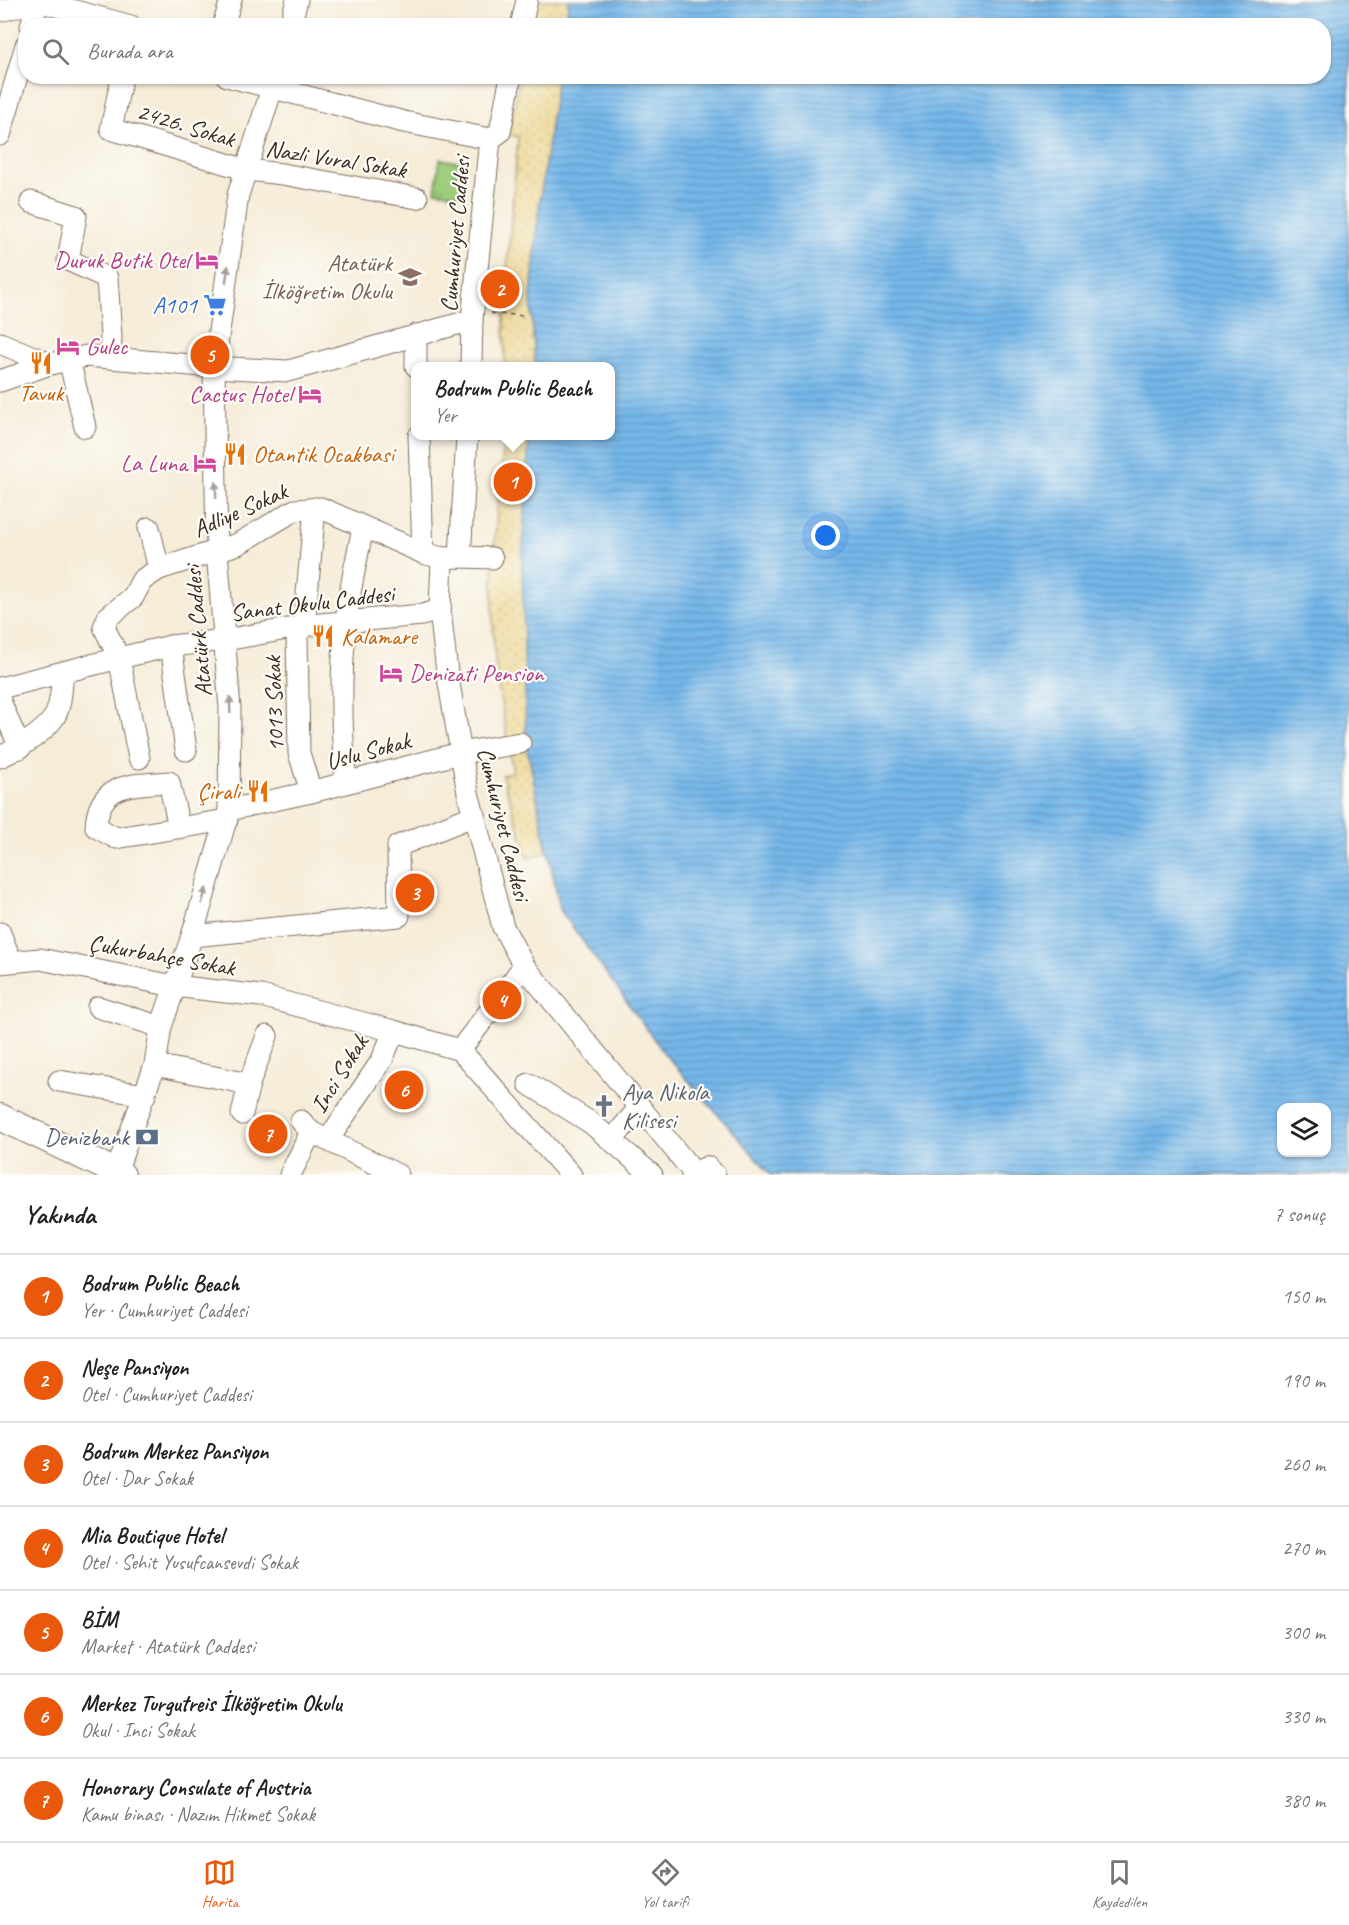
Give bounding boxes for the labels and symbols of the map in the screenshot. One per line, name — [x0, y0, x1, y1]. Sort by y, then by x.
street label: 2426. Sokak — [133, 96, 241, 155]
street label: Nazli Vural Sokak — [264, 133, 410, 185]
street label: Cumhuriyet Caddesi — [433, 152, 477, 313]
place label: Duruk Butik Otel — [54, 245, 193, 275]
hotel icon: Duruk Butik Otel — [194, 247, 220, 273]
place label: Atatürk İlköğretim Okulu — [262, 248, 394, 306]
school or university icon: Atatürk İlköğretim Okulu — [397, 264, 423, 290]
one-way arrow — [222, 265, 232, 284]
pin: 2 — [480, 266, 520, 312]
place label: A101 — [153, 290, 198, 320]
supermarket icon: A101 — [202, 292, 228, 318]
place label: Gulec — [86, 331, 129, 361]
pin: 5 — [190, 332, 230, 378]
hotel icon: Gulec — [55, 333, 81, 359]
restaurant icon: Tavuk — [28, 350, 54, 376]
place label: Tavuk — [19, 378, 65, 408]
place label: Cactus Hotel — [189, 379, 296, 409]
hotel icon: Cactus Hotel — [297, 381, 323, 407]
place label: Otantik Ocakbasi — [253, 439, 396, 469]
restaurant icon: Otantik Ocakbasi — [222, 441, 248, 467]
place label: La Luna — [121, 448, 189, 478]
hotel icon: La Luna — [192, 450, 218, 476]
pin: 1 — [494, 460, 532, 504]
street label: Adliye Sokak — [188, 475, 294, 544]
one-way arrow — [211, 480, 221, 499]
your location — [811, 521, 840, 550]
street label: Atatürk Caddesi — [177, 561, 219, 698]
street label: Sanat Okulu Caddesi — [228, 578, 398, 628]
place label: Kalamare — [341, 621, 419, 651]
restaurant icon: Kalamare — [310, 623, 336, 649]
street label: 1013 Sokak — [257, 653, 291, 753]
place label: Denizati Pension — [409, 658, 545, 688]
hotel icon: Denizati Pension — [378, 660, 404, 686]
one-way arrow — [225, 695, 234, 714]
street label: Uslu Sokak — [322, 725, 416, 777]
street label: Cumhuriyet Caddesi — [471, 744, 538, 906]
place label: Çirali — [197, 776, 244, 806]
restaurant icon: Çirali — [245, 778, 271, 804]
pin: 3 — [396, 870, 434, 916]
one-way arrow — [200, 887, 209, 905]
street label: Çukurbahçe Sokak — [87, 927, 240, 983]
pin: 4 — [482, 978, 522, 1022]
street label: Inci Sokak — [303, 1028, 376, 1119]
pin: 6 — [384, 1068, 424, 1112]
place label: Aya Nikola Kilisesi — [622, 1077, 710, 1135]
church icon: Aya Nikola Kilisesi — [591, 1093, 617, 1119]
pin: 7 — [248, 1112, 288, 1156]
place label: Denizbank — [44, 1122, 131, 1152]
bank icon: Denizbank — [134, 1124, 160, 1150]

